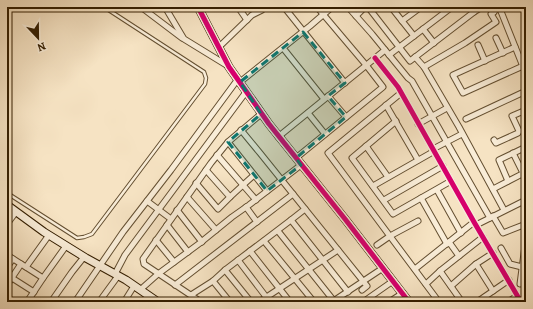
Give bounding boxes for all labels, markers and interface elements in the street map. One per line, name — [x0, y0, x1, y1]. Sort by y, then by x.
north arrow — [18, 18, 58, 58]
text: N — [35, 38, 48, 55]

